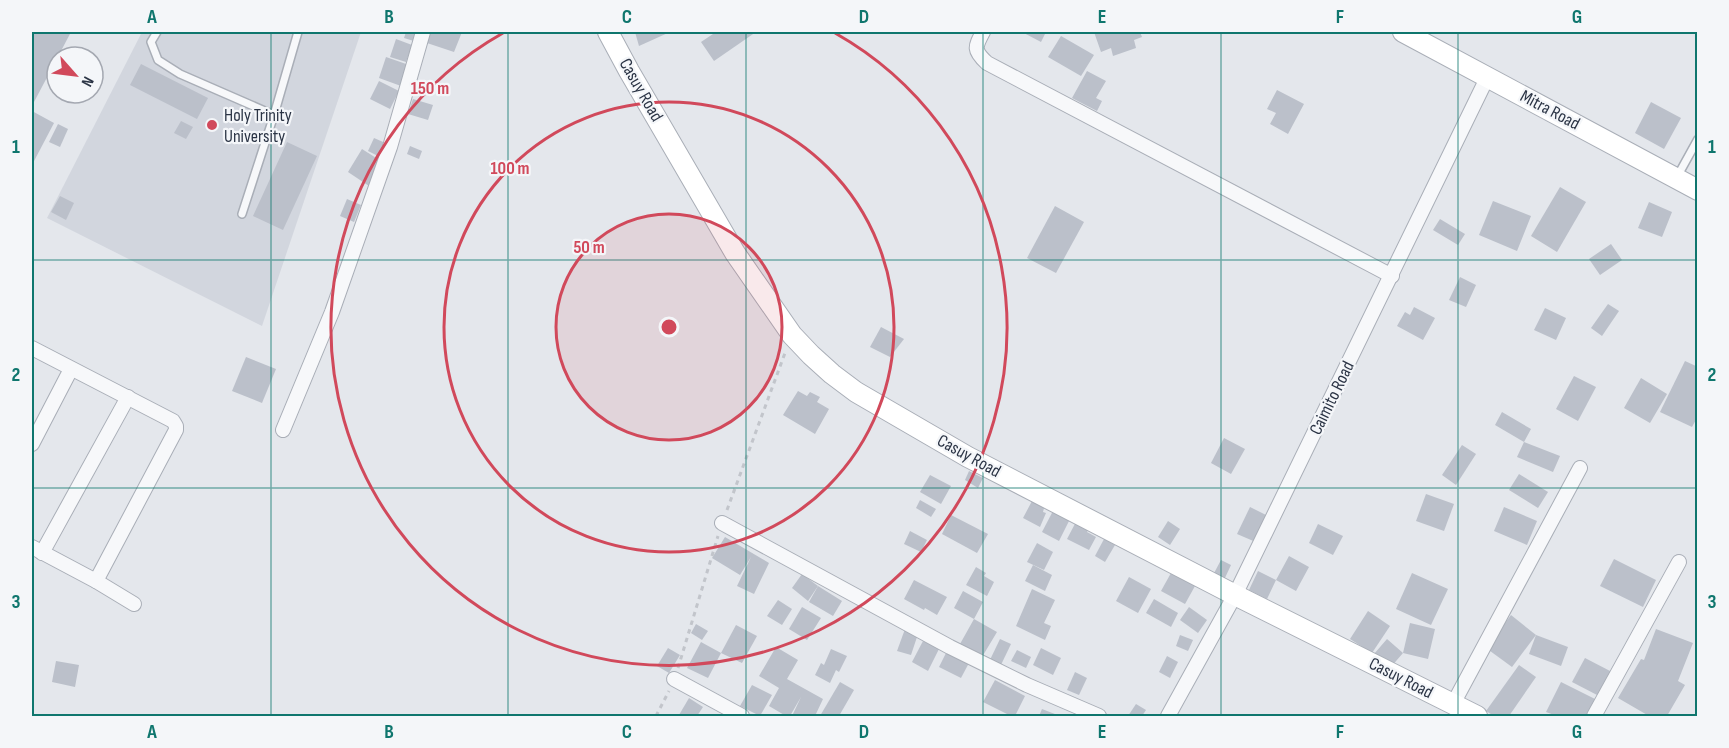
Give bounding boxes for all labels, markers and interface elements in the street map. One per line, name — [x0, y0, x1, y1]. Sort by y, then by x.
text: A — [146, 5, 157, 29]
text: B — [384, 5, 394, 29]
text: C — [622, 5, 632, 29]
text: D — [859, 5, 869, 29]
text: E — [1098, 5, 1106, 29]
text: F — [1336, 5, 1344, 29]
text: G — [1572, 5, 1582, 29]
north arrow — [45, 45, 105, 105]
street label: Casuy Road — [615, 55, 667, 125]
text: N — [77, 73, 97, 90]
text: 150 m — [411, 78, 449, 99]
street label: Mitra Road — [1517, 86, 1583, 134]
place label: Holy Trinity University — [224, 105, 292, 147]
marker: Holy Trinity University — [205, 118, 219, 132]
text: 1 — [12, 135, 20, 159]
text: 1 — [1708, 135, 1716, 159]
text: 100 m — [491, 158, 530, 179]
text: 50 m — [573, 237, 605, 258]
centre of rings — [659, 317, 679, 337]
street label: Caimito Road — [1305, 358, 1359, 438]
text: 2 — [12, 363, 20, 387]
text: 2 — [1708, 363, 1716, 387]
street label: Casuy Road — [934, 430, 1004, 482]
text: 3 — [12, 590, 21, 614]
text: 3 — [1708, 590, 1717, 614]
street label: Casuy Road — [1365, 653, 1437, 703]
text: A — [146, 720, 157, 744]
text: B — [384, 720, 394, 744]
text: C — [622, 720, 632, 744]
text: D — [859, 720, 869, 744]
text: E — [1098, 720, 1106, 744]
text: F — [1336, 720, 1344, 744]
text: G — [1572, 720, 1582, 744]

